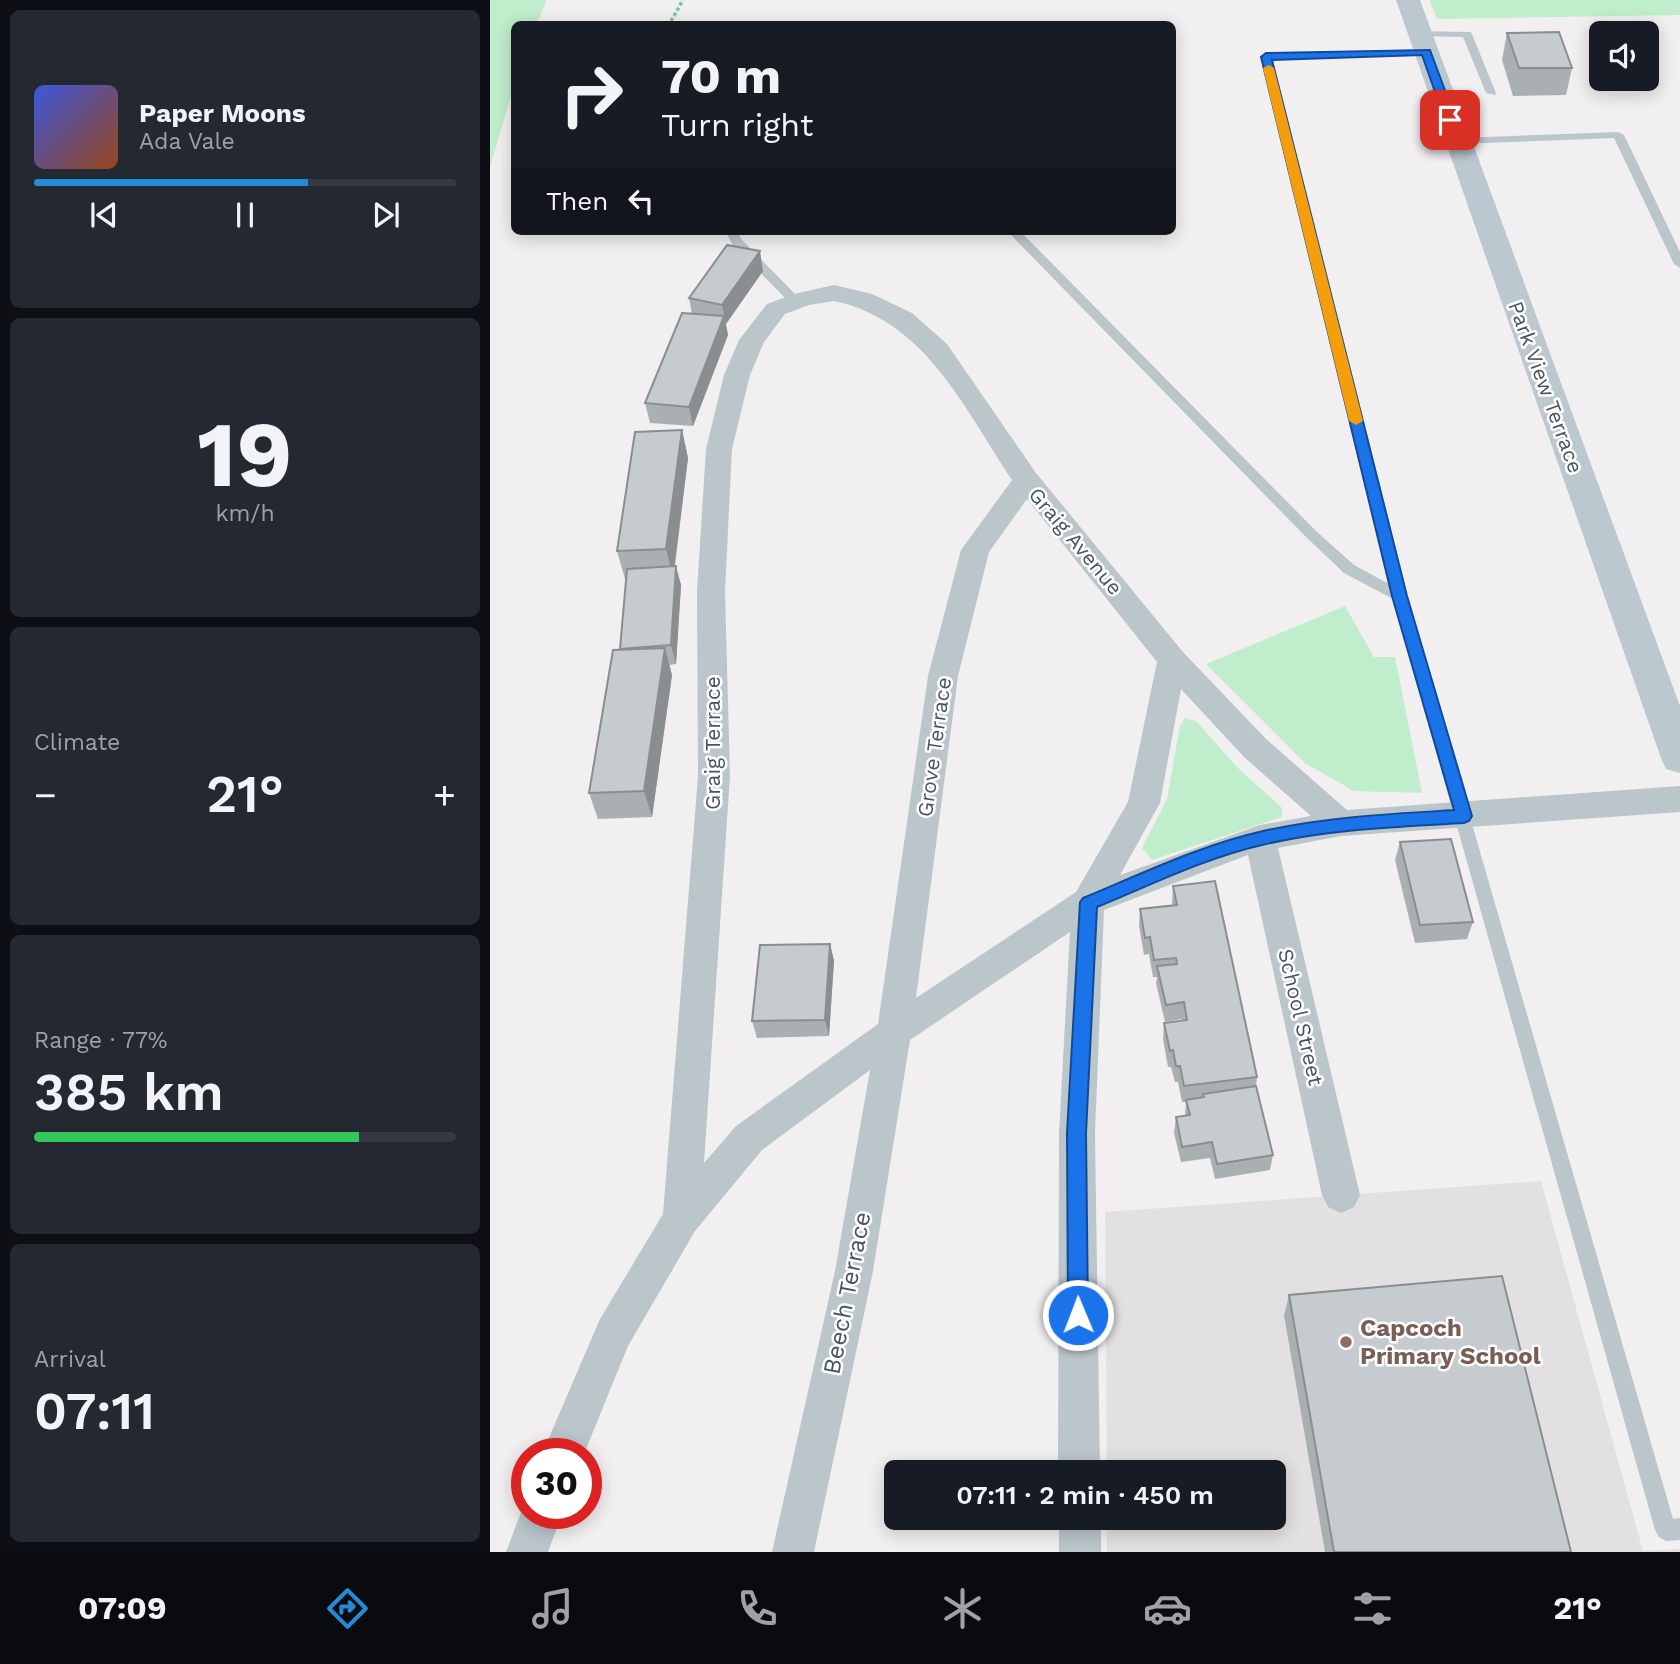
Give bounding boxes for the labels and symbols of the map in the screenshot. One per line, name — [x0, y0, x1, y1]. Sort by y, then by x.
pin — [1420, 90, 1480, 150]
street label: Park View Terrace — [1503, 298, 1589, 476]
street label: Graig Avenue — [1024, 482, 1128, 600]
street label: Graig Terrace — [700, 676, 725, 810]
street label: Grove Terrace — [912, 676, 956, 818]
street label: School Street — [1273, 946, 1329, 1088]
street label: Beech Terrace — [818, 1209, 876, 1377]
position arrow — [1041, 1278, 1115, 1352]
place label: Capcoch Primary School — [1360, 1314, 1541, 1370]
marker: Capcoch Primary School — [1338, 1334, 1354, 1350]
speed limit sign: 30 — [511, 1438, 602, 1529]

